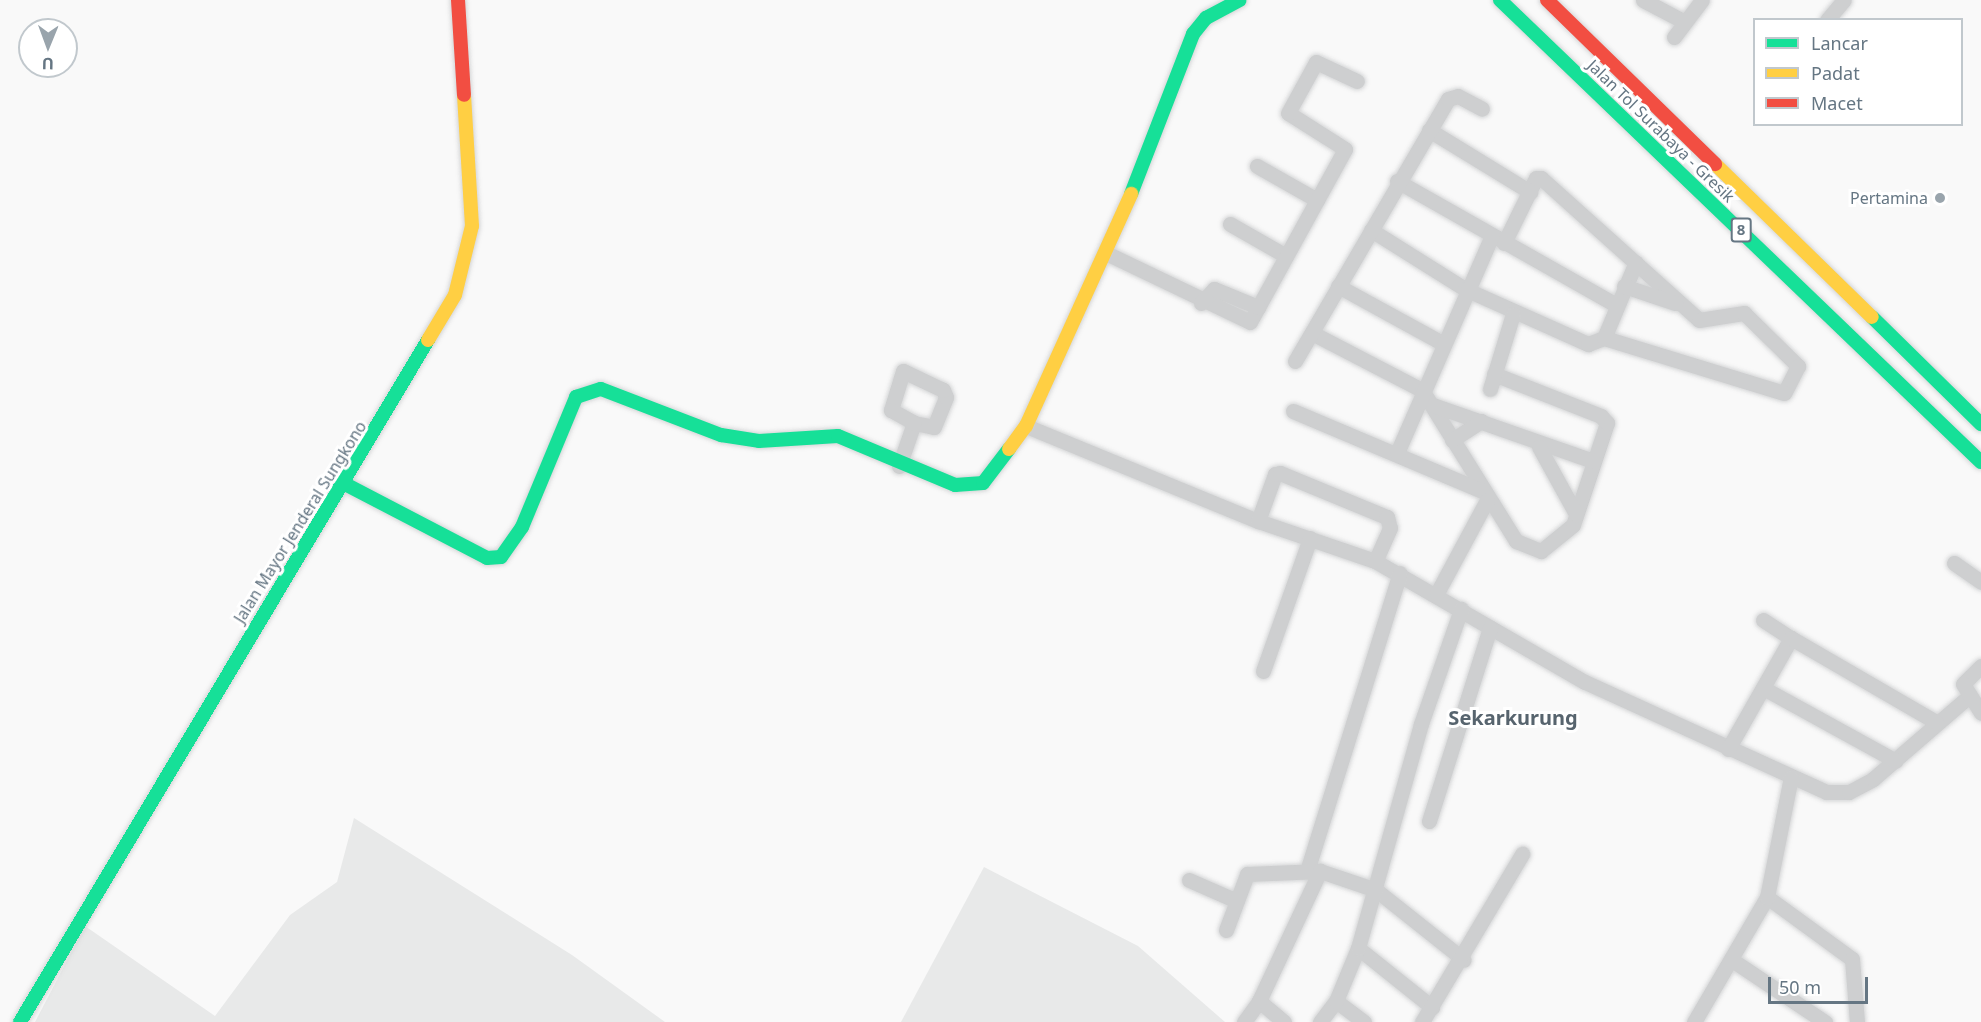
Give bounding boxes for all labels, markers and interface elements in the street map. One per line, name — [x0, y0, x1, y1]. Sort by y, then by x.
north arrow — [18, 18, 78, 78]
legend — [1753, 18, 1963, 126]
text: Lancar — [1811, 31, 1868, 55]
text: U — [41, 53, 54, 75]
street label: Jalan Tol Surabaya - Gresik — [1584, 56, 1738, 206]
text: Padat — [1811, 61, 1860, 85]
text: Macet — [1811, 91, 1863, 115]
place label: Pertamina — [1850, 188, 1928, 208]
marker: Pertamina — [1933, 191, 1947, 205]
road number: 8 — [1730, 218, 1752, 242]
street label: Jalan Mayor Jenderal Sungkono — [230, 417, 370, 627]
district label: Sekarkurung — [1448, 705, 1578, 729]
scale bar — [1771, 965, 1872, 1003]
text: 50 m — [1779, 975, 1821, 999]

